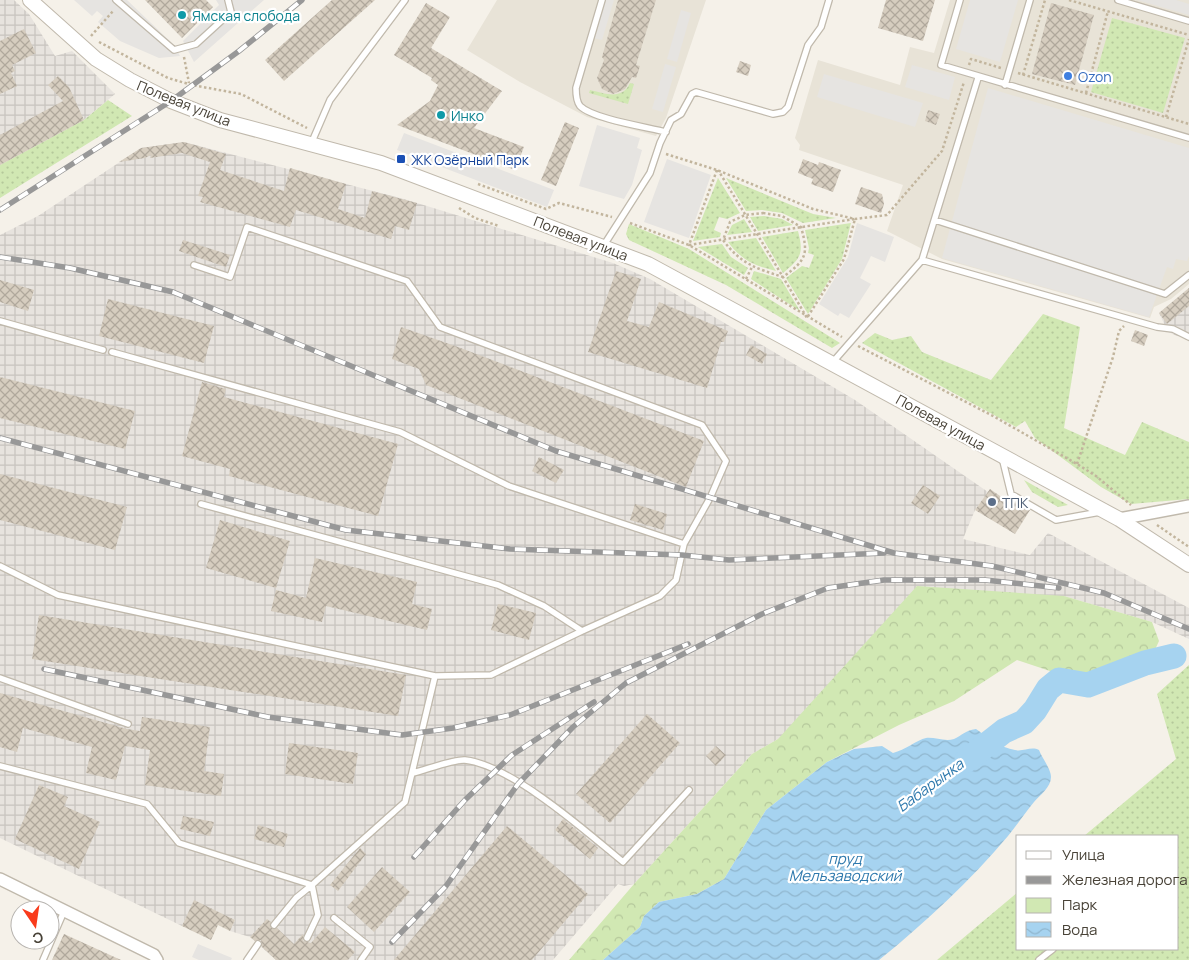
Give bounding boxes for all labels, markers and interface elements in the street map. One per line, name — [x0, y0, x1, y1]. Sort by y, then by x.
place label: Ямская слобода — [192, 6, 300, 25]
marker: Ямская слобода — [176, 9, 188, 21]
place label: Ozon — [1078, 67, 1112, 86]
marker: Ozon — [1062, 70, 1074, 82]
street label: Полевая улица — [134, 76, 234, 130]
place label: Инко — [451, 106, 484, 125]
marker: Инко — [435, 109, 447, 121]
place label: ЖК Озёрный Парк — [411, 150, 530, 169]
marker: ЖК Озёрный Парк — [395, 153, 407, 165]
street label: Полевая улица — [531, 211, 631, 265]
street label: Полевая улица — [893, 390, 989, 454]
place label: ТПК — [1002, 493, 1029, 512]
marker: ТПК — [986, 496, 998, 508]
water label: Бабарынка — [892, 753, 968, 816]
legend — [1016, 835, 1179, 950]
text: Улица — [1062, 844, 1105, 865]
water label: пруд Мельзаводский — [789, 848, 903, 886]
text: Железная дорога — [1062, 869, 1187, 890]
text: Парк — [1062, 894, 1098, 915]
north arrow — [10, 900, 60, 950]
text: Вода — [1062, 919, 1097, 940]
text: С — [31, 928, 45, 949]

